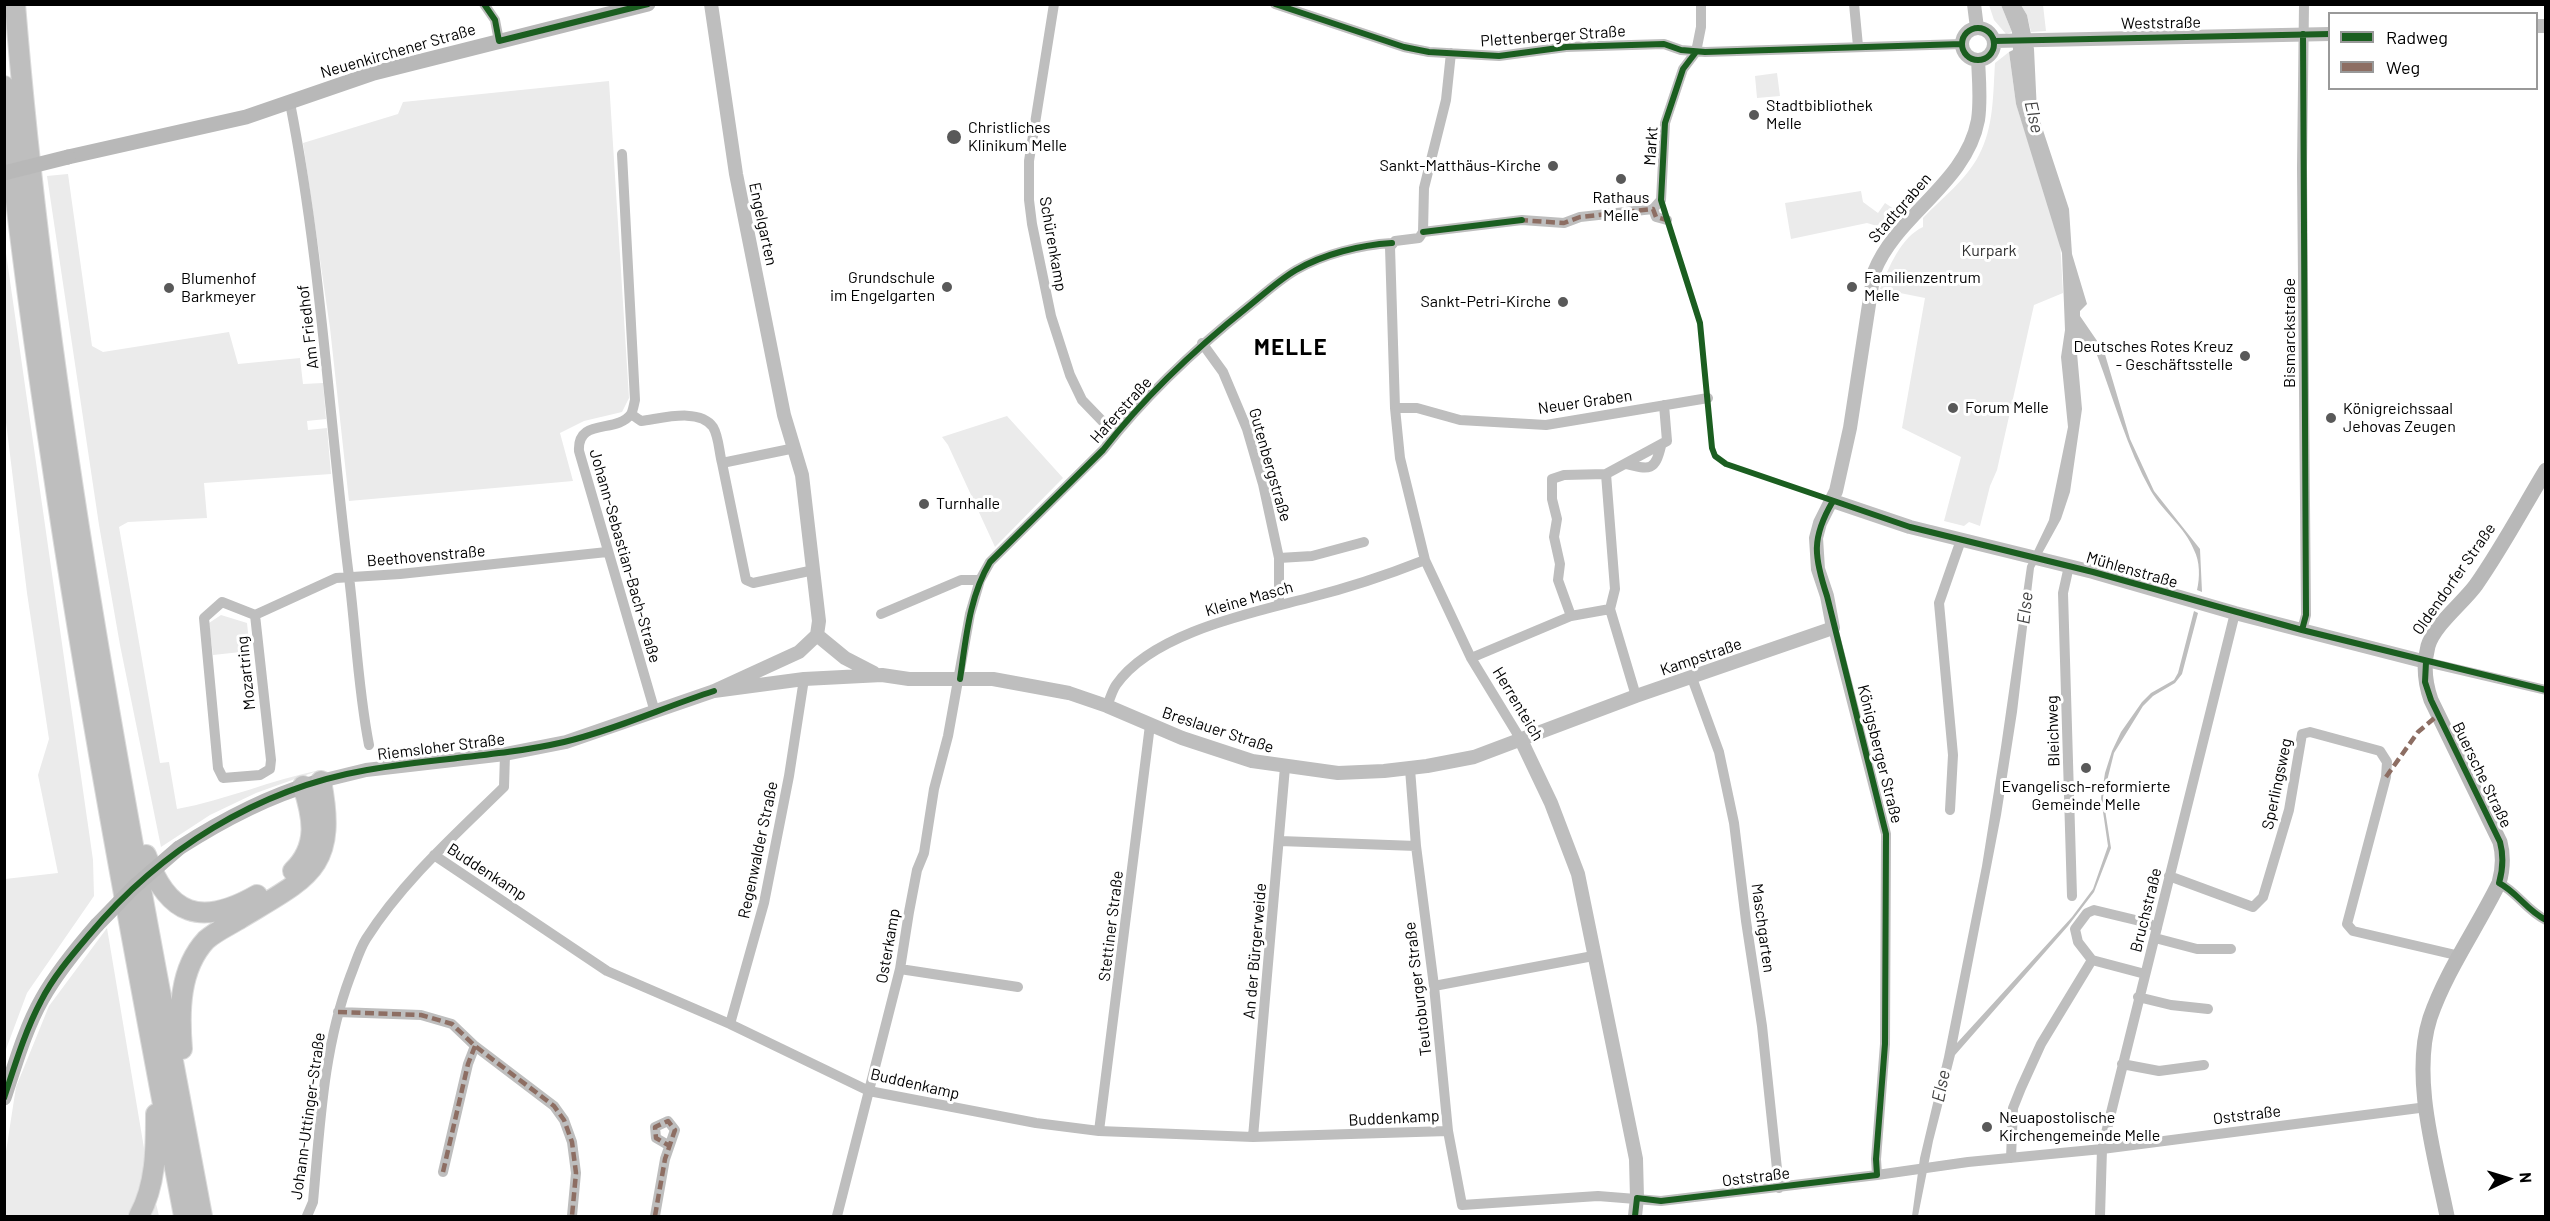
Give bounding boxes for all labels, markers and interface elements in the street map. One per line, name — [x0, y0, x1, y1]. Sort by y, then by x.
legend — [2328, 12, 2538, 90]
street label: Weststraße — [2121, 13, 2201, 33]
street label: Neuenkirchener Straße — [318, 20, 478, 82]
street label: Plettenberger Straße — [1480, 21, 1626, 51]
text: Radweg — [2386, 26, 2448, 48]
text: Weg — [2386, 56, 2420, 78]
place label: Stadtbibliothek Melle — [1766, 96, 1873, 134]
water label: Else — [2020, 99, 2048, 135]
marker: Stadtbibliothek Melle — [1747, 108, 1761, 122]
place label: Christliches Klinikum Melle — [968, 118, 1067, 156]
street label: Markt — [1640, 126, 1662, 166]
marker: Christliches Klinikum Melle — [945, 128, 963, 146]
place label: Sankt-Matthäus-Kirche — [1379, 156, 1541, 176]
marker: Sankt-Matthäus-Kirche — [1546, 159, 1560, 173]
street label: Stadtgraben — [1865, 169, 1935, 247]
marker: Rathaus Melle — [1614, 172, 1628, 186]
street label: Engelgarten — [745, 181, 781, 267]
place label: Rathaus Melle — [1593, 188, 1649, 226]
street label: Schürenkamp — [1035, 195, 1071, 293]
park label: Kurpark — [1961, 241, 2017, 261]
place label: Grundschule im Engelgarten — [830, 268, 935, 306]
place label: Familienzentrum Melle — [1864, 268, 1981, 306]
place label: Blumenhof Barkmeyer — [181, 269, 256, 307]
street label: Bismarckstraße — [2280, 278, 2300, 388]
marker: Grundschule im Engelgarten — [940, 280, 954, 294]
marker: Familienzentrum Melle — [1845, 280, 1859, 294]
marker: Blumenhof Barkmeyer — [162, 281, 176, 295]
street label: Am Friedhof — [293, 284, 323, 370]
place label: Sankt-Petri-Kirche — [1420, 292, 1551, 312]
marker: Sankt-Petri-Kirche — [1556, 295, 1570, 309]
district label: MELLE — [1254, 335, 1328, 361]
place label: Deutsches Rotes Kreuz - Geschäftsstelle — [2073, 337, 2233, 375]
marker: Deutsches Rotes Kreuz - Geschäftsstelle — [2238, 349, 2252, 363]
street label: Haferstraße — [1086, 373, 1156, 447]
street label: Neuer Graben — [1537, 386, 1633, 418]
place label: Forum Melle — [1965, 398, 2049, 418]
place label: Königreichssaal Jehovas Zeugen — [2343, 399, 2456, 437]
marker: Forum Melle — [1946, 401, 1960, 415]
street label: Gutenbergstraße — [1245, 406, 1295, 524]
marker: Königreichssaal Jehovas Zeugen — [2324, 411, 2338, 425]
street label: Johann-Sebastian-Bach-Straße — [585, 447, 665, 665]
place label: Turnhalle — [936, 494, 1000, 514]
marker: Turnhalle — [917, 497, 931, 511]
street label: Oldendorfer Straße — [2408, 519, 2500, 639]
street label: Beethovenstraße — [366, 541, 486, 571]
street label: Mühlenstraße — [2084, 548, 2180, 592]
street label: Kleine Masch — [1203, 577, 1295, 621]
water label: Else — [2013, 591, 2037, 625]
street label: Kampstraße — [1658, 634, 1744, 680]
street label: Mozartring — [233, 635, 259, 711]
street label: Herrenteich — [1488, 664, 1548, 744]
street label: Königsberger Straße — [1853, 683, 1907, 825]
street label: Bleichweg — [2042, 695, 2064, 767]
street label: Breslauer Straße — [1160, 703, 1276, 757]
street label: Buersche Straße — [2448, 719, 2516, 831]
street label: Riemsloher Straße — [376, 730, 506, 764]
street label: Sperlingsweg — [2258, 737, 2296, 831]
marker: Evangelisch-reformierte Gemeinde Melle — [2079, 761, 2093, 775]
place label: Evangelisch-reformierte Gemeinde Melle — [2001, 777, 2171, 815]
street label: Regenwalder Straße — [734, 780, 782, 920]
street label: Buddenkamp — [444, 839, 530, 905]
street label: Bruchstraße — [2126, 866, 2166, 954]
street label: Stettiner Straße — [1095, 869, 1127, 983]
street label: An der Bürgerweide — [1239, 882, 1271, 1020]
street label: Maschgarten — [1747, 882, 1779, 974]
street label: Osterkamp — [872, 907, 904, 985]
street label: Teutoburger Straße — [1400, 921, 1436, 1057]
street label: Johann-Uttinger-Straße — [287, 1031, 329, 1201]
street label: Buddenkamp — [868, 1064, 962, 1104]
water label: Else — [1927, 1068, 1955, 1104]
street label: Oststraße — [2212, 1101, 2282, 1129]
street label: Buddenkamp — [1348, 1106, 1440, 1130]
place label: Neuapostolische Kirchengemeinde Melle — [1999, 1108, 2160, 1146]
marker: Neuapostolische Kirchengemeinde Melle — [1980, 1120, 1994, 1134]
north arrow — [2478, 1149, 2538, 1209]
street label: Oststraße — [1721, 1163, 1791, 1191]
text: N — [2517, 1172, 2536, 1184]

